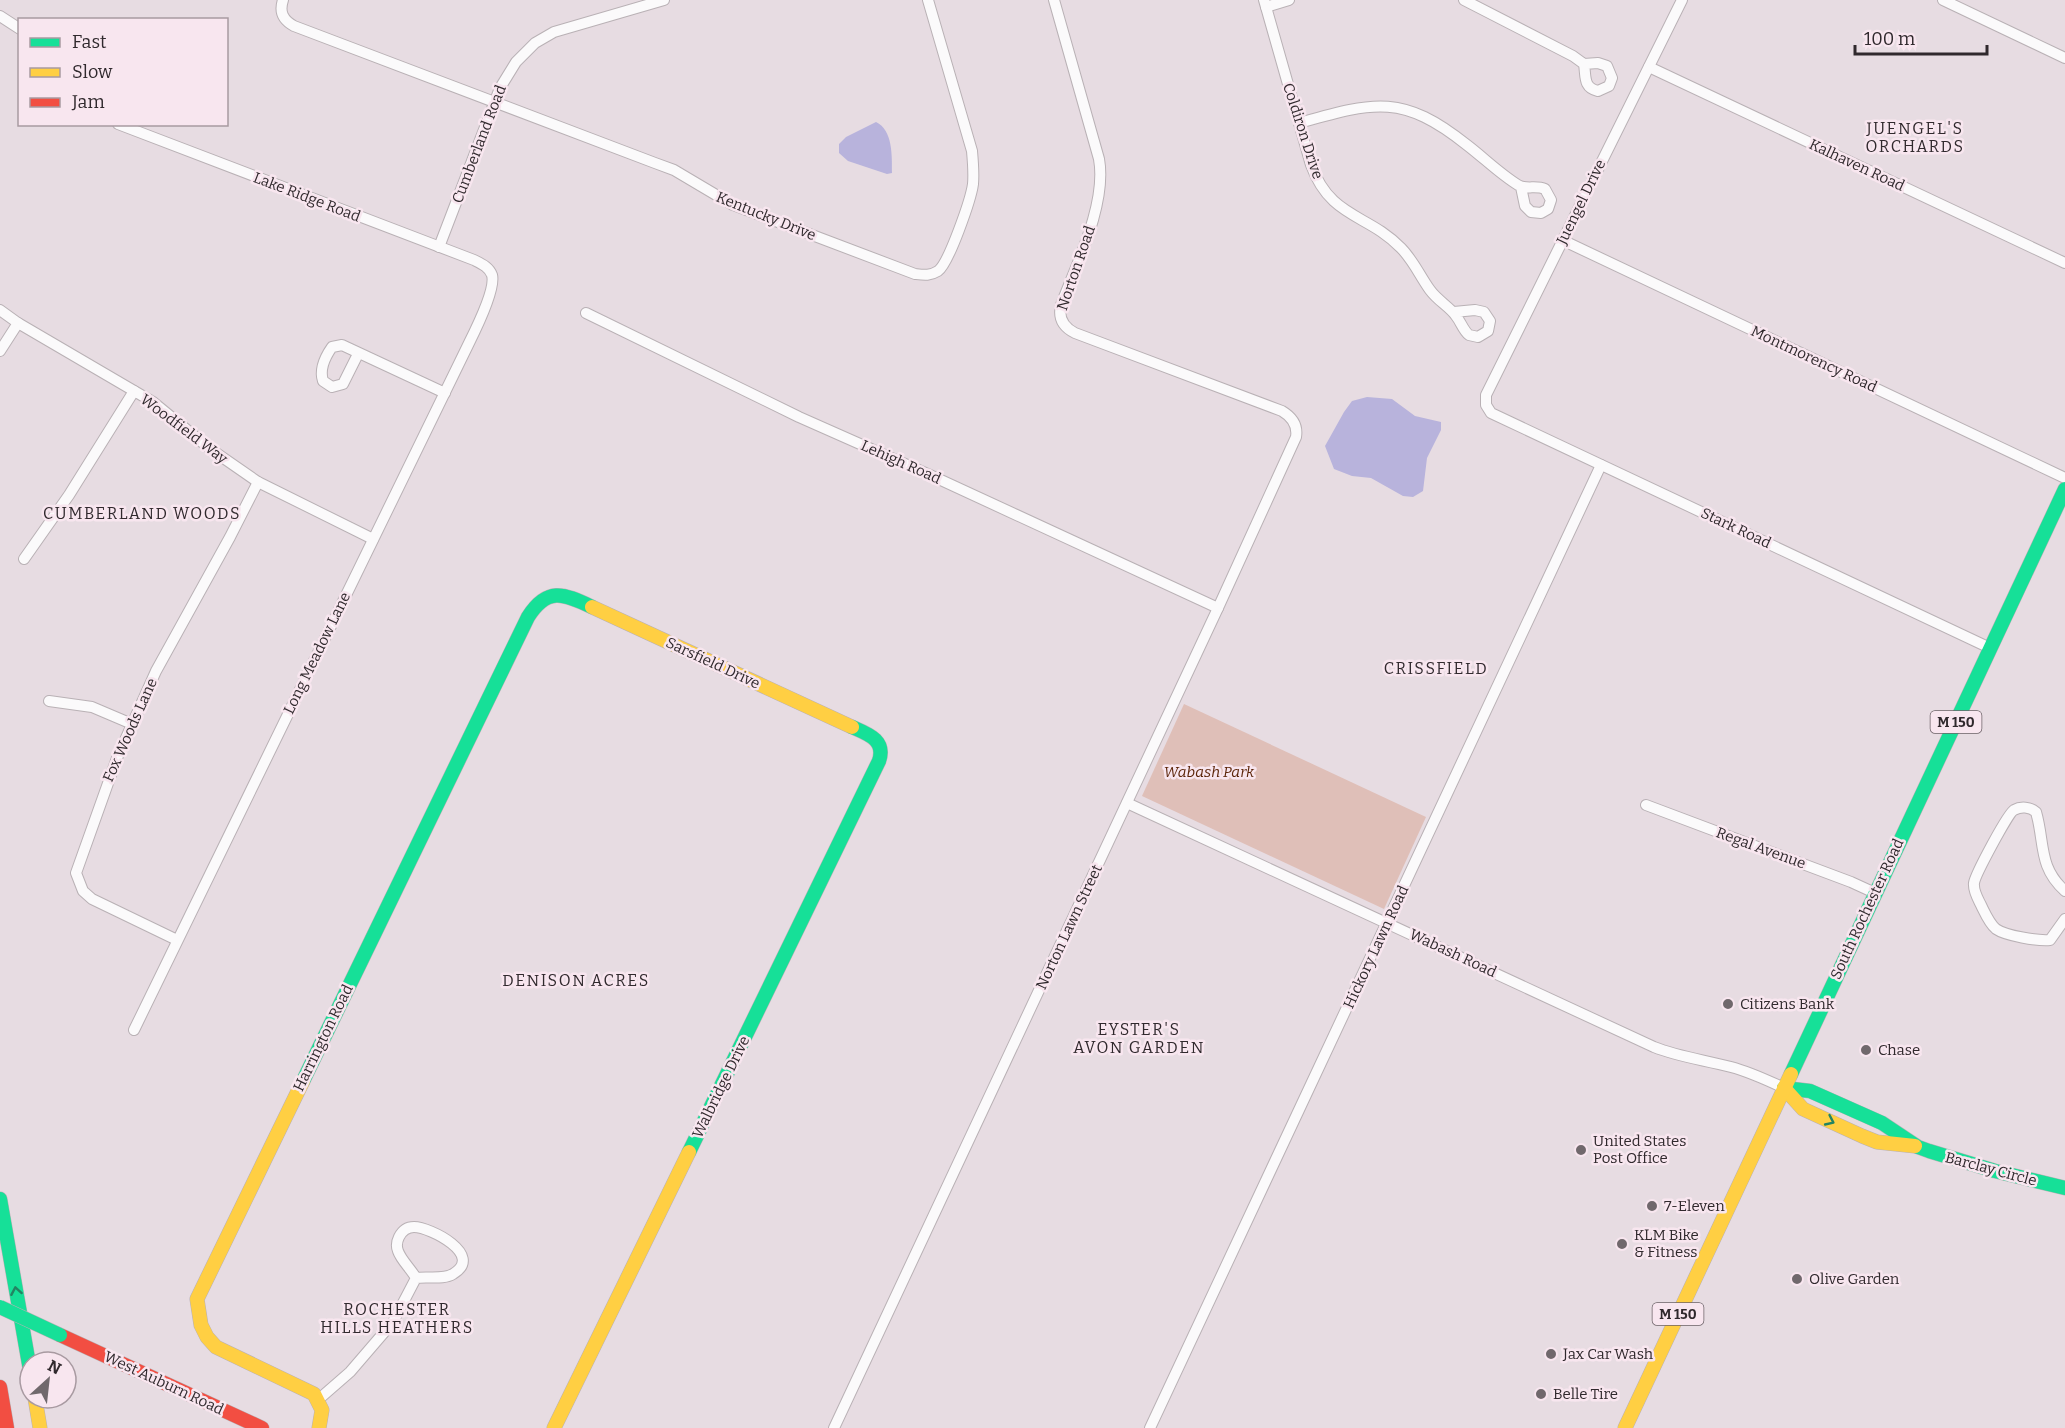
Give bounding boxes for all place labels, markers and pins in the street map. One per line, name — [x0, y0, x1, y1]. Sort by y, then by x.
place label: Citizens Bank — [1740, 995, 1835, 1013]
marker: Citizens Bank — [1721, 997, 1735, 1011]
place label: Chase — [1878, 1041, 1920, 1059]
marker: Chase — [1859, 1043, 1873, 1057]
place label: United States Post Office — [1593, 1132, 1686, 1167]
marker: United States Post Office — [1574, 1143, 1588, 1157]
place label: 7-Eleven — [1664, 1197, 1725, 1215]
marker: 7-Eleven — [1645, 1199, 1659, 1213]
place label: KLM Bike & Fitness — [1634, 1226, 1699, 1261]
marker: KLM Bike & Fitness — [1615, 1237, 1629, 1251]
place label: Olive Garden — [1809, 1270, 1900, 1288]
marker: Olive Garden — [1790, 1272, 1804, 1286]
place label: Jax Car Wash — [1562, 1345, 1654, 1363]
marker: Jax Car Wash — [1544, 1347, 1558, 1361]
place label: Belle Tire — [1553, 1385, 1618, 1403]
marker: Belle Tire — [1534, 1387, 1548, 1401]

